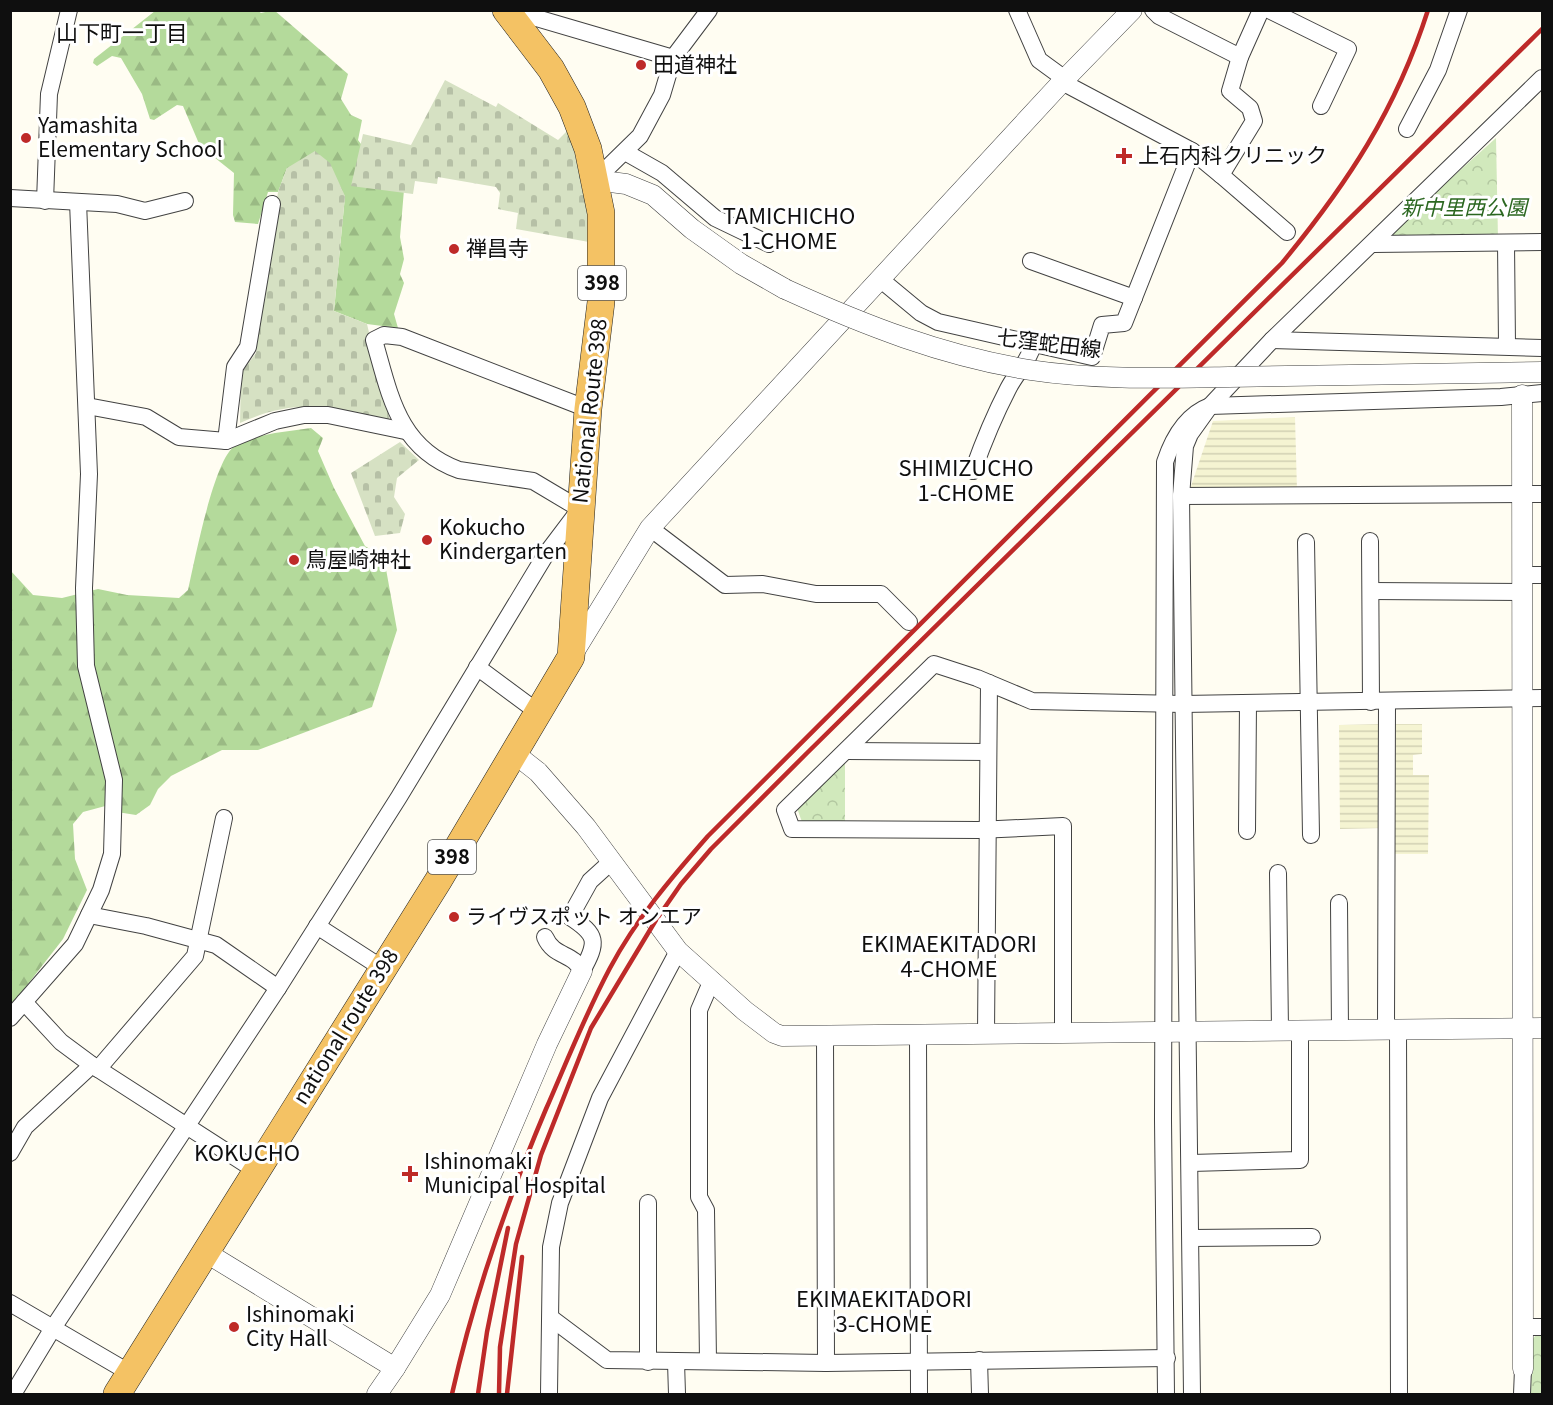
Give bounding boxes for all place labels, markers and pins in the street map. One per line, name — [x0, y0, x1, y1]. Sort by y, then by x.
place label: 田道神社 — [653, 48, 737, 78]
marker: 田道神社 — [634, 58, 648, 72]
place label: Yamashita Elementary School — [37, 109, 223, 163]
marker: Yamashita Elementary School — [19, 131, 33, 145]
place label: 上石内科クリニック — [1138, 139, 1327, 169]
marker: 上石内科クリニック — [1115, 147, 1133, 165]
place label: 禅昌寺 — [466, 232, 529, 262]
marker: 禅昌寺 — [447, 242, 461, 256]
place label: Kokucho Kindergarten — [439, 511, 567, 565]
marker: Kokucho Kindergarten — [420, 533, 434, 547]
place label: 鳥屋崎神社 — [306, 543, 411, 573]
marker: 鳥屋崎神社 — [287, 553, 301, 567]
place label: ライヴスポット オンエア — [466, 900, 702, 930]
marker: ライヴスポット オンエア — [447, 910, 461, 924]
place label: Ishinomaki Municipal Hospital — [424, 1145, 606, 1199]
marker: Ishinomaki Municipal Hospital — [401, 1165, 419, 1183]
place label: Ishinomaki City Hall — [246, 1298, 355, 1352]
marker: Ishinomaki City Hall — [227, 1320, 241, 1334]

